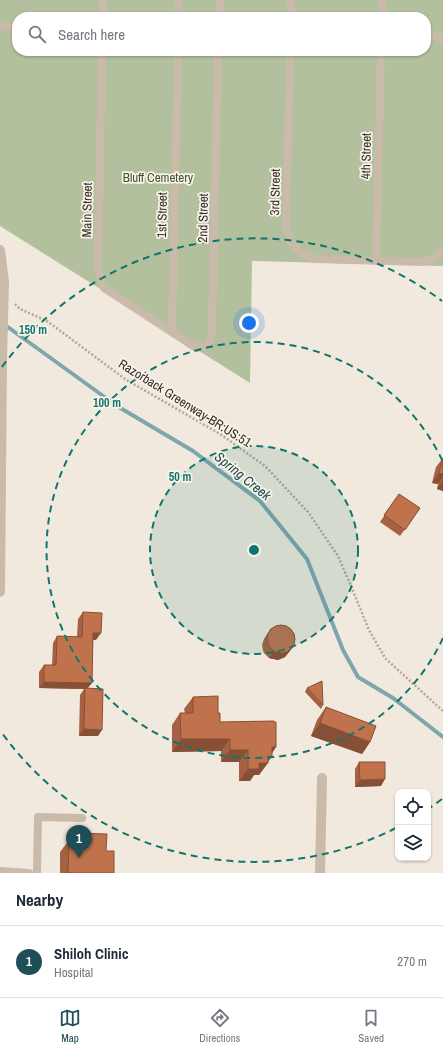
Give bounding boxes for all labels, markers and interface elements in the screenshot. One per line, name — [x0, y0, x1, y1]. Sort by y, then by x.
search box — [12, 12, 431, 56]
icon: search — [26, 23, 48, 45]
text: Search here — [58, 24, 125, 45]
street label: 4th Street — [357, 133, 375, 179]
street label: 3rd Street — [266, 168, 284, 216]
park label: Bluff Cemetery — [123, 169, 194, 186]
street label: Main Street — [78, 182, 96, 238]
street label: 1st Street — [153, 192, 171, 238]
street label: 2nd Street — [194, 193, 212, 243]
your location — [239, 313, 259, 333]
text: 150 m — [19, 322, 47, 338]
street label: Razorback Greenway-BR:US:51 — [115, 355, 255, 451]
text: 100 m — [93, 395, 121, 411]
water label: Spring Creek — [211, 448, 276, 505]
text: 50 m — [169, 469, 191, 485]
centre of rings — [247, 543, 261, 557]
map controls — [395, 789, 431, 861]
button: locate — [395, 789, 431, 825]
pin: 1 — [66, 825, 92, 858]
button: layers — [395, 825, 431, 861]
text: Nearby — [16, 888, 63, 911]
text: Shiloh Clinic — [54, 943, 129, 964]
text: 1 — [26, 953, 32, 970]
text: 270 m — [397, 953, 427, 970]
text: Hospital — [54, 964, 93, 981]
tab: Map — [59, 1007, 81, 1045]
tab: Directions — [199, 1007, 240, 1045]
tab: Saved — [358, 1007, 384, 1045]

